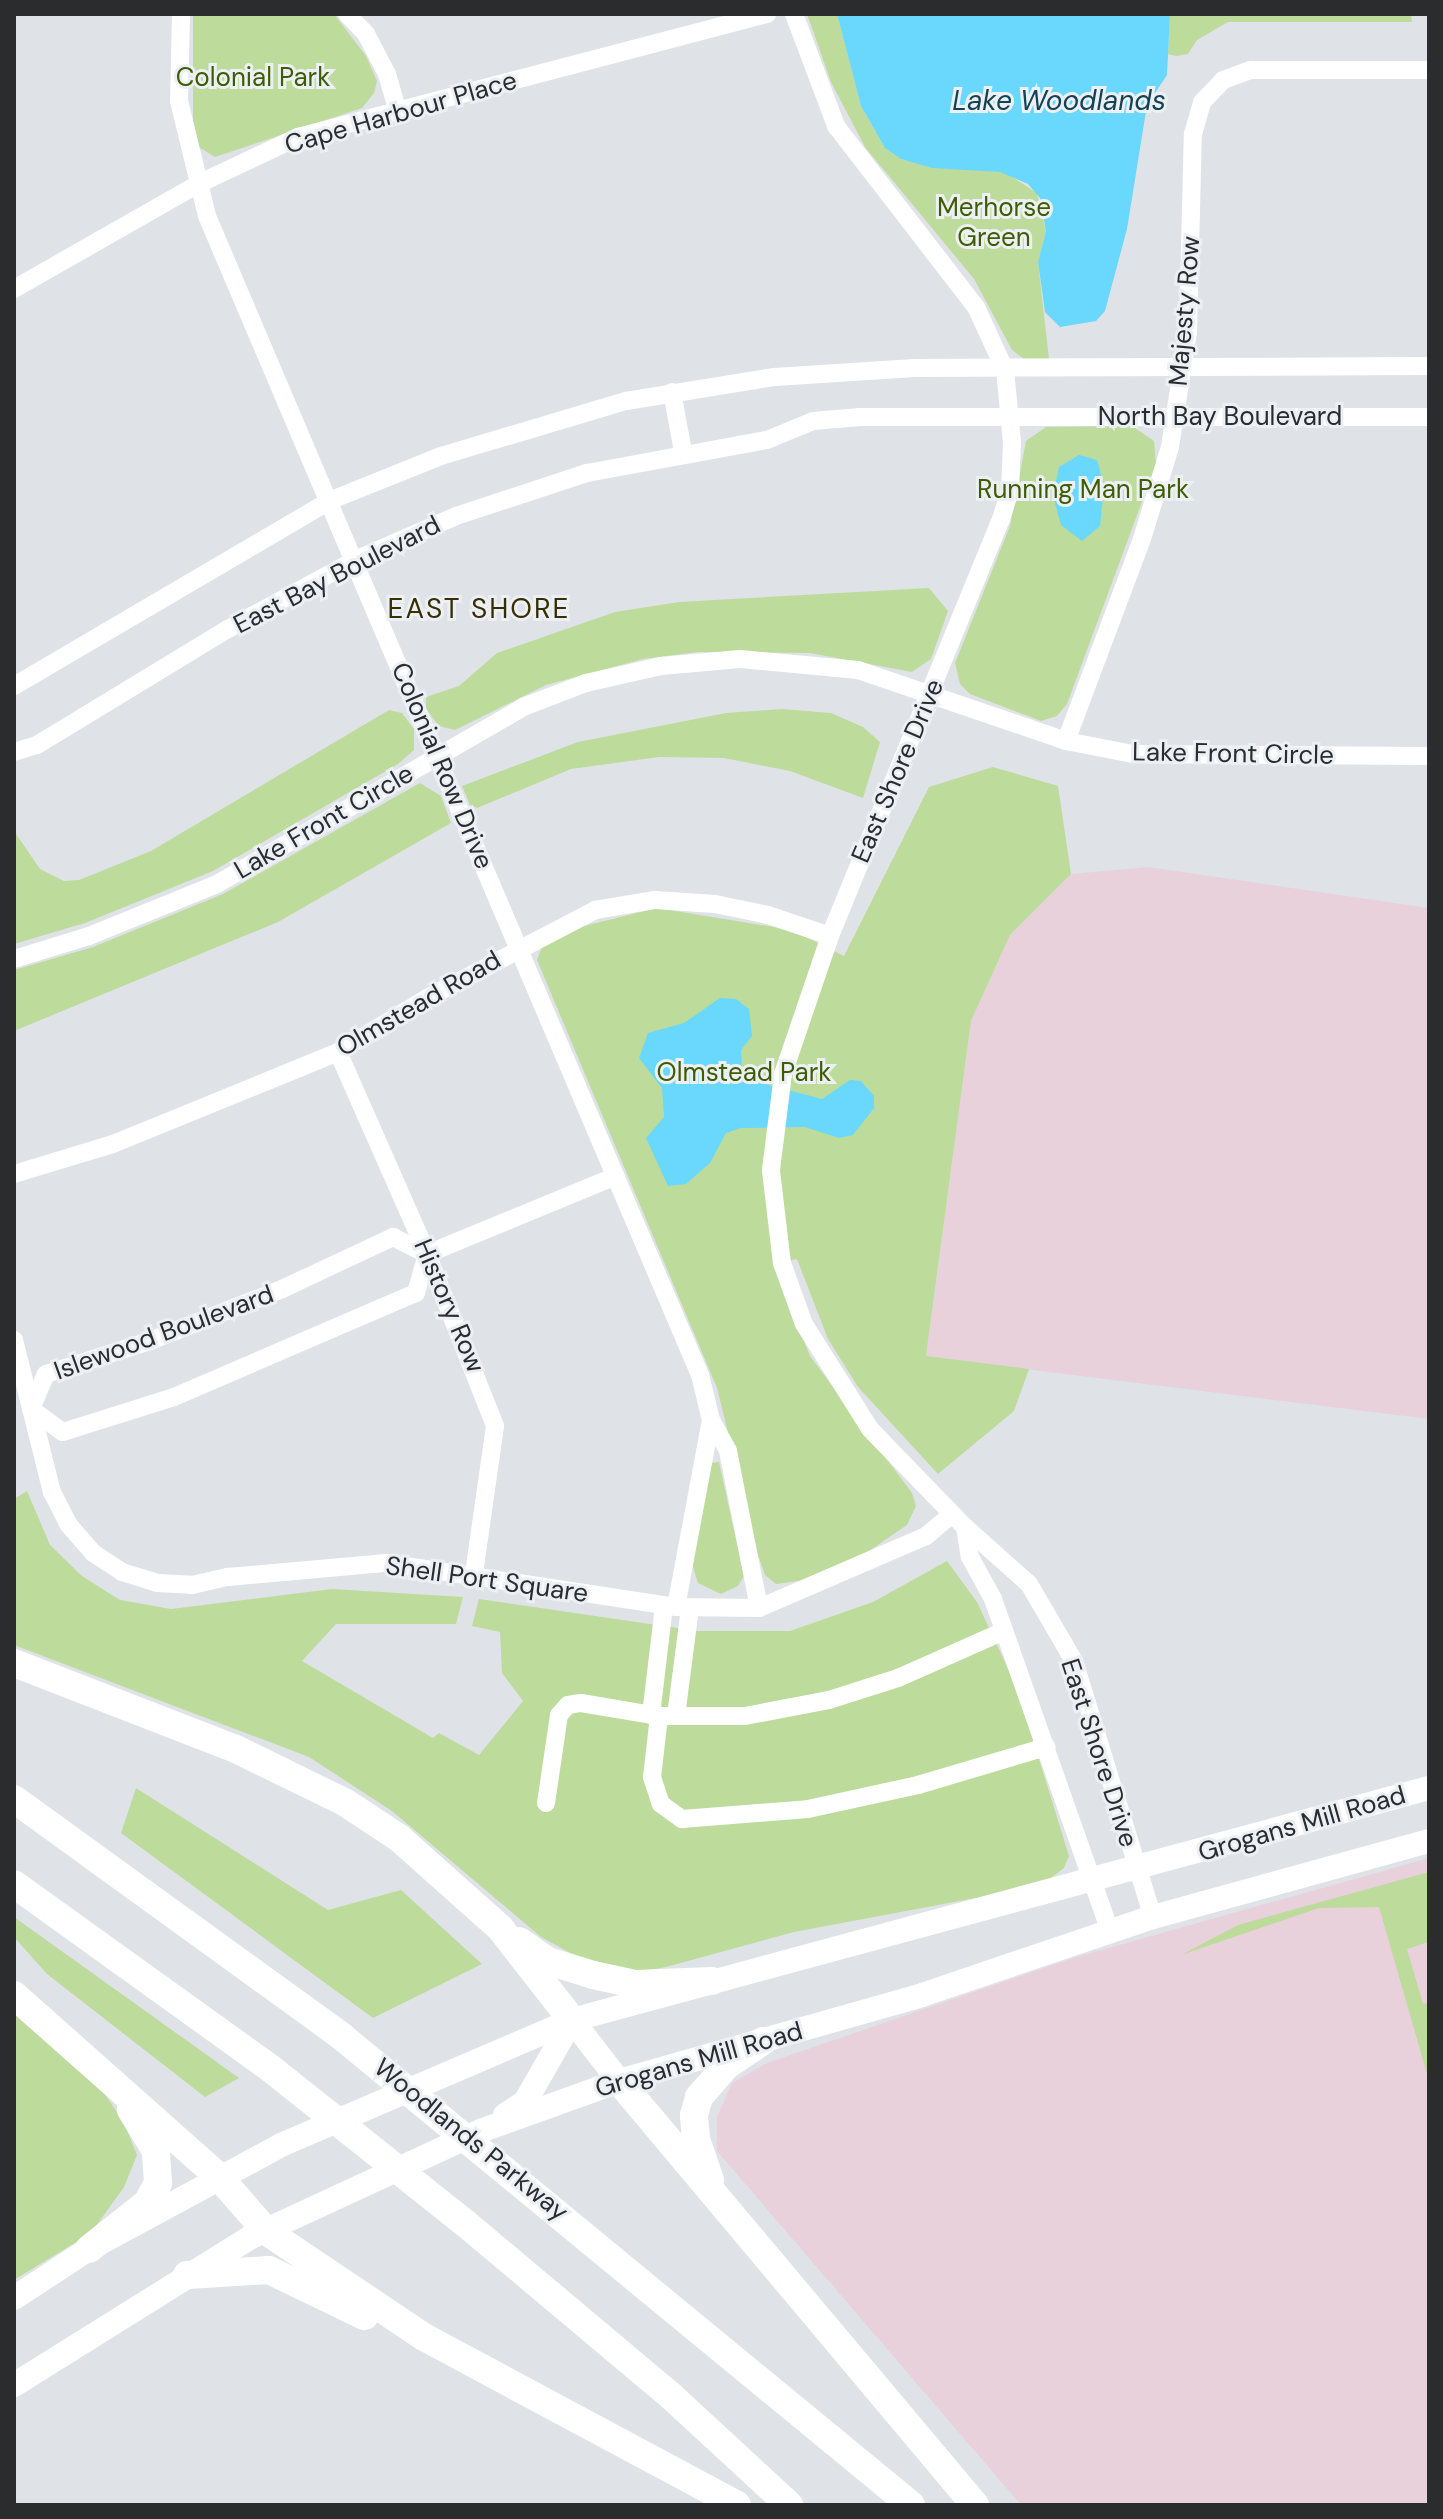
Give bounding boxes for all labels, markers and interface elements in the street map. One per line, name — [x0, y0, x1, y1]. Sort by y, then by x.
park label: Colonial Park — [176, 62, 330, 94]
street label: Cape Harbour Place — [281, 65, 521, 161]
water label: Lake Woodlands — [952, 84, 1166, 118]
park label: Merhorse Green — [937, 192, 1051, 254]
street label: Majesty Row — [1163, 235, 1207, 387]
street label: North Bay Boulevard — [1098, 401, 1342, 433]
park label: Running Man Park — [977, 474, 1189, 506]
street label: East Bay Boulevard — [228, 509, 446, 641]
district label: EAST SHORE — [388, 592, 570, 626]
street label: Colonial Row Drive — [384, 658, 500, 874]
street label: East Shore Drive — [845, 675, 951, 867]
street label: Lake Front Circle — [1132, 737, 1334, 771]
street label: Lake Front Circle — [229, 758, 419, 886]
street label: Olmstead Road — [332, 944, 506, 1064]
park label: Olmstead Park — [657, 1057, 831, 1089]
street label: History Row — [407, 1235, 491, 1377]
street label: Islewood Boulevard — [50, 1279, 278, 1387]
street label: Shell Port Square — [384, 1550, 590, 1610]
street label: East Shore Drive — [1054, 1655, 1144, 1851]
street label: Grogans Mill Road — [1195, 1779, 1409, 1869]
street label: Grogans Mill Road — [592, 2015, 806, 2105]
street label: Woodlands Parkway — [368, 2052, 574, 2228]

